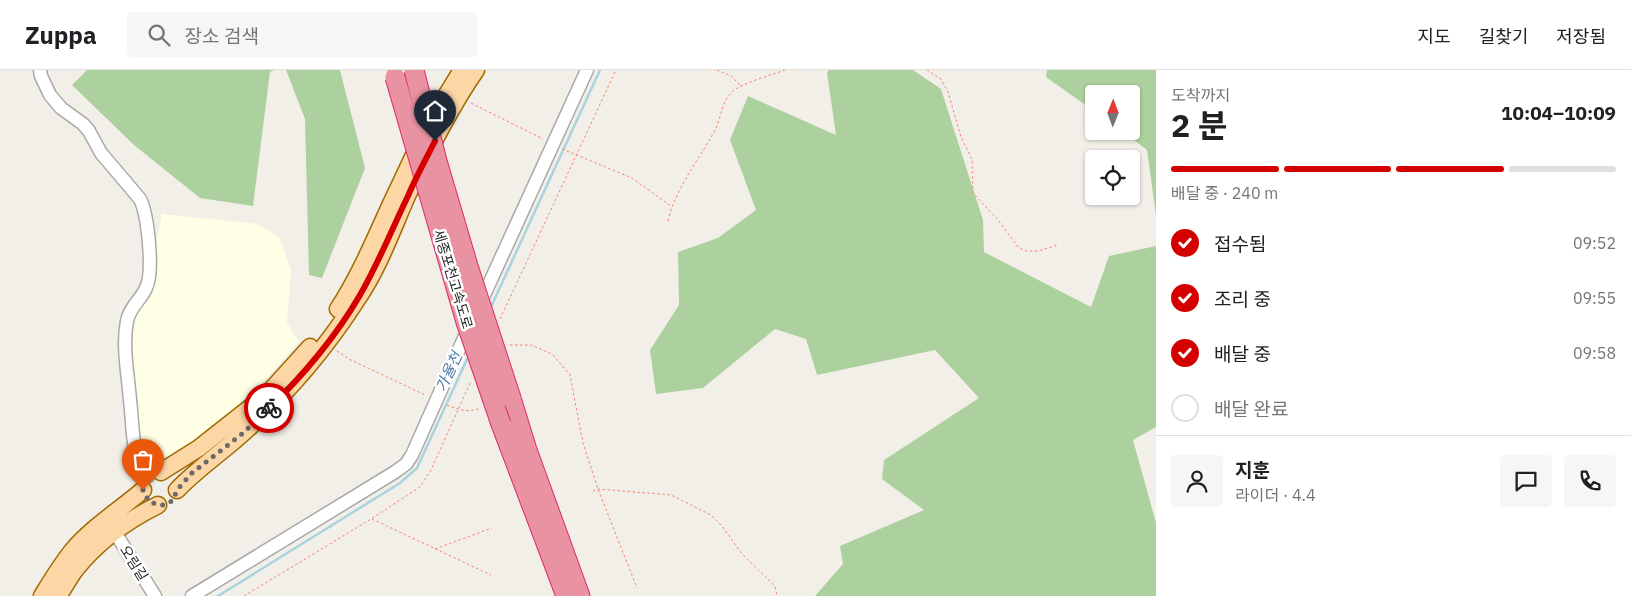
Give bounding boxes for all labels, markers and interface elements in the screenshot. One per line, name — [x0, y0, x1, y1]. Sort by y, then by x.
search box — [127, 12, 477, 57]
text: Zuppa — [25, 19, 97, 51]
icon: search — [145, 21, 173, 49]
text: 장소 검색 — [185, 24, 259, 48]
text: 지도 — [1418, 25, 1451, 48]
text: 길찾기 — [1479, 25, 1528, 48]
text: 저장됨 — [1556, 25, 1606, 48]
north arrow — [1085, 85, 1140, 140]
map controls — [1085, 85, 1140, 205]
text: 도착까지 — [1171, 85, 1230, 105]
pin — [414, 90, 456, 141]
icon: home — [421, 97, 449, 125]
text: 10:04–10:09 — [1501, 101, 1616, 125]
text: 2 분 — [1171, 104, 1227, 146]
button: locate — [1085, 150, 1140, 205]
text: 배달 중 · 240 m — [1171, 183, 1278, 203]
street label: 세종포천고속도로 — [429, 227, 477, 331]
icon: check — [1171, 229, 1199, 257]
text: 접수됨 — [1214, 232, 1266, 256]
text: 09:52 — [1573, 233, 1616, 253]
icon: check — [1171, 284, 1199, 312]
text: 조리 중 — [1214, 287, 1271, 311]
text: 09:55 — [1573, 288, 1616, 308]
icon: check — [1171, 339, 1199, 367]
text: 배달 중 — [1214, 342, 1271, 366]
text: 09:58 — [1573, 343, 1616, 363]
water label: 가율천 — [431, 347, 467, 395]
courier — [244, 383, 294, 433]
icon: bike — [255, 394, 283, 422]
text: 배달 완료 — [1214, 397, 1288, 421]
pin — [122, 439, 164, 490]
icon: bag — [129, 446, 157, 474]
button: person — [1171, 455, 1223, 507]
button: chat — [1500, 455, 1552, 507]
button: phone — [1564, 455, 1616, 507]
text: 지훈 — [1235, 458, 1270, 482]
text: 라이더 · 4.4 — [1235, 485, 1315, 505]
street label: 오림길 — [116, 542, 152, 584]

